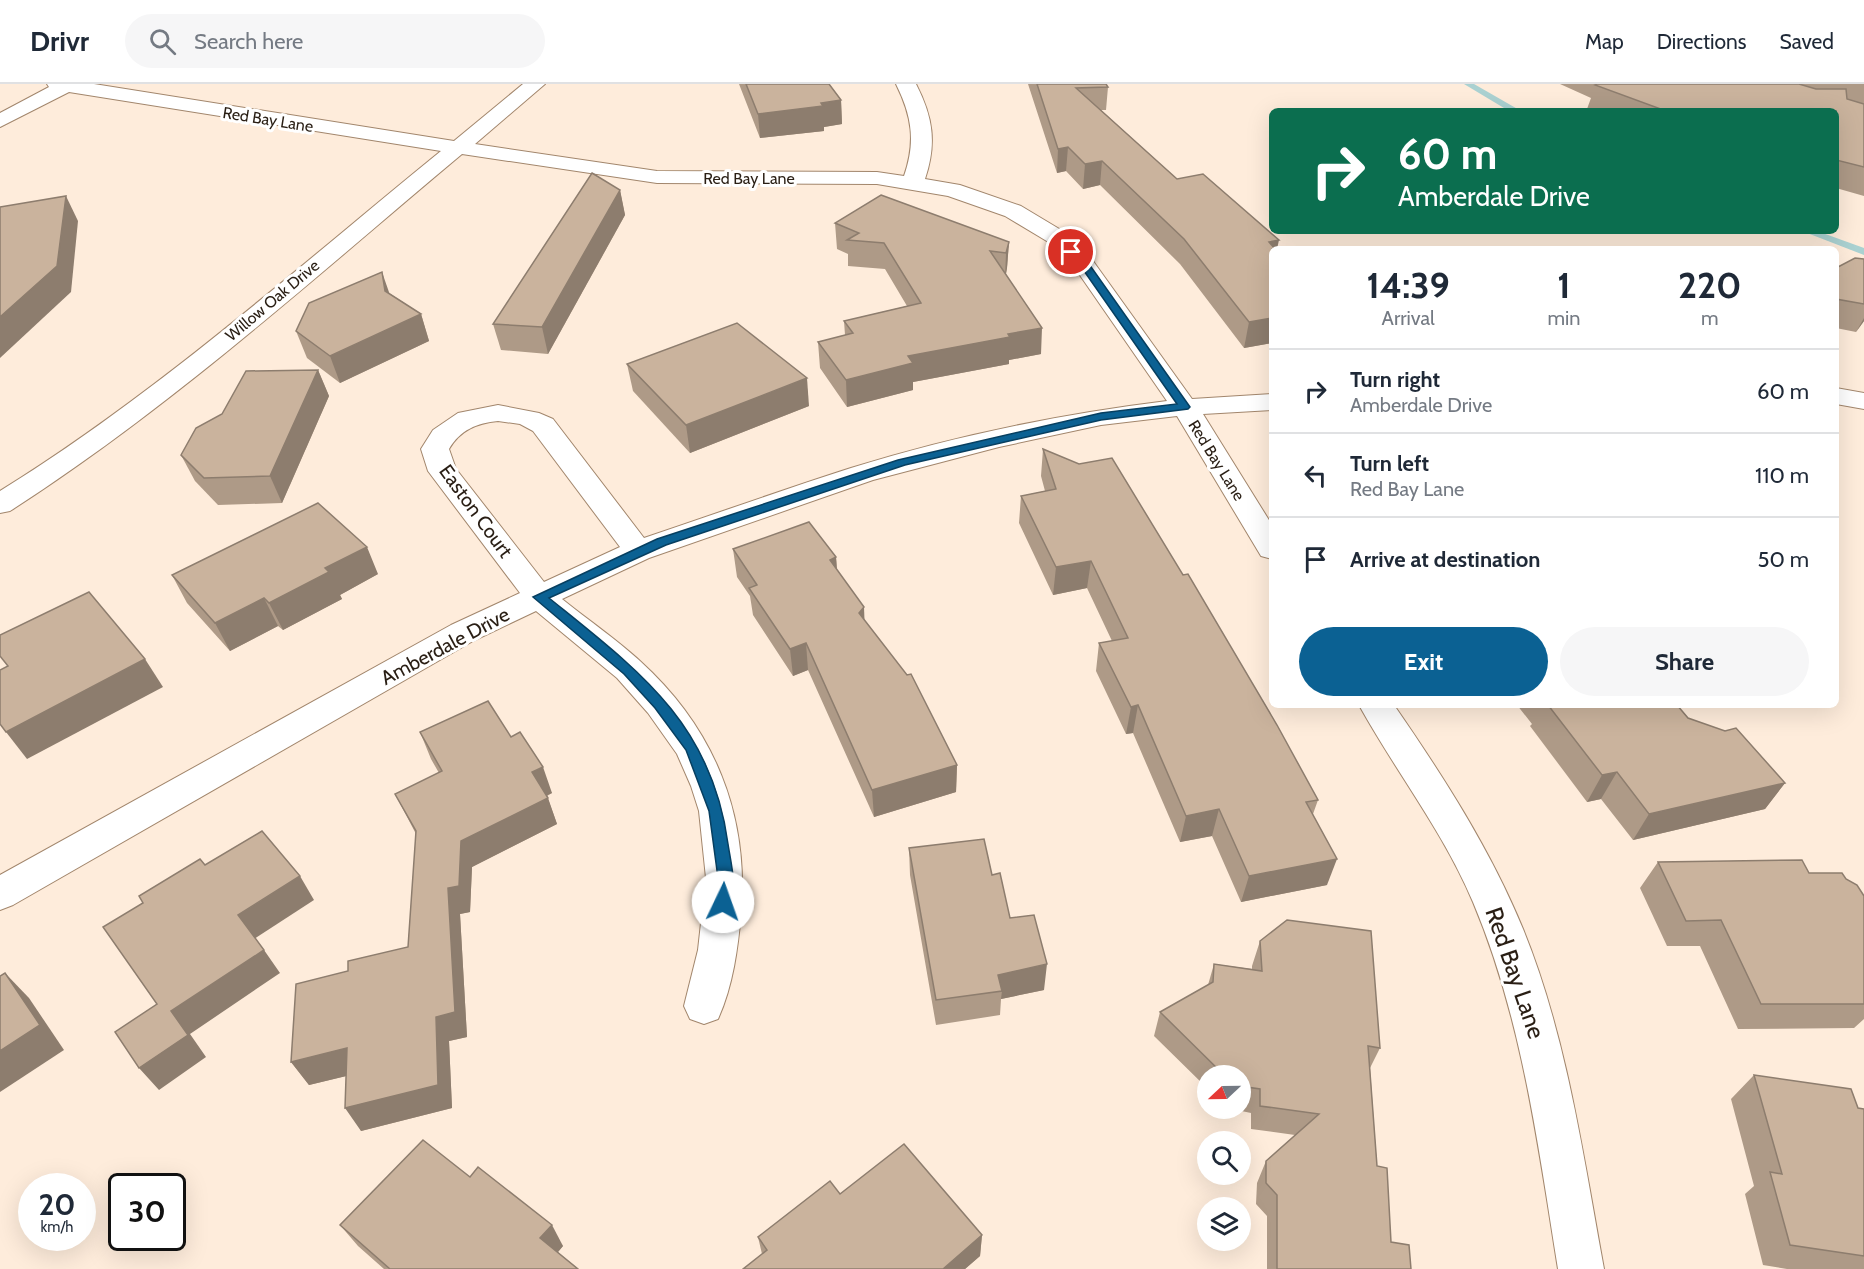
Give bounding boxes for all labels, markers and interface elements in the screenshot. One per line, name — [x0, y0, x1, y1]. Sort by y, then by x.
search box — [125, 14, 545, 68]
text: Drivr — [30, 24, 89, 58]
icon: search — [146, 25, 179, 58]
text: Search here — [194, 28, 303, 55]
text: Map — [1585, 29, 1624, 54]
text: Directions — [1657, 29, 1746, 54]
text: Saved — [1779, 29, 1834, 54]
street label: Red Bay Lane — [221, 103, 315, 136]
text: 60 m — [1398, 128, 1497, 180]
icon: right — [1299, 132, 1377, 210]
street label: Red Bay Lane — [703, 169, 795, 188]
text: Amberdale Drive — [1398, 180, 1590, 213]
pin — [1045, 226, 1096, 277]
icon: arrive — [1054, 235, 1087, 268]
street label: Willow Oak Drive — [222, 256, 323, 345]
text: 14:39 — [1367, 263, 1450, 307]
text: 1 — [1557, 263, 1571, 307]
text: 220 — [1678, 263, 1741, 307]
text: Arrival — [1382, 306, 1435, 330]
text: min — [1547, 306, 1580, 330]
text: m — [1701, 306, 1718, 330]
text: Turn right — [1350, 366, 1440, 393]
icon: right — [1299, 375, 1332, 408]
text: 60 m — [1757, 378, 1809, 405]
text: Amberdale Drive — [1350, 393, 1492, 417]
street label: Red Bay Lane — [1184, 416, 1249, 504]
text: Turn left — [1350, 450, 1429, 477]
icon: left — [1299, 459, 1332, 492]
street label: Easton Court — [434, 460, 518, 562]
text: 110 m — [1755, 462, 1809, 489]
text: Red Bay Lane — [1350, 477, 1464, 501]
icon: arrive — [1299, 543, 1332, 576]
text: Arrive at destination — [1350, 546, 1540, 573]
text: 50 m — [1757, 546, 1809, 573]
street label: Amberdale Drive — [377, 602, 513, 690]
button: Exit — [1299, 627, 1548, 696]
button: Share — [1560, 627, 1809, 696]
position arrow — [691, 870, 755, 934]
street label: Red Bay Lane — [1479, 903, 1552, 1042]
north arrow — [1197, 1065, 1251, 1119]
map controls — [1197, 1065, 1251, 1251]
button: search — [1197, 1131, 1251, 1185]
speed limit sign: 30 — [108, 1173, 186, 1251]
text: 20 — [38, 1186, 76, 1223]
button: layers — [1197, 1197, 1251, 1251]
text: km/h — [41, 1218, 73, 1236]

